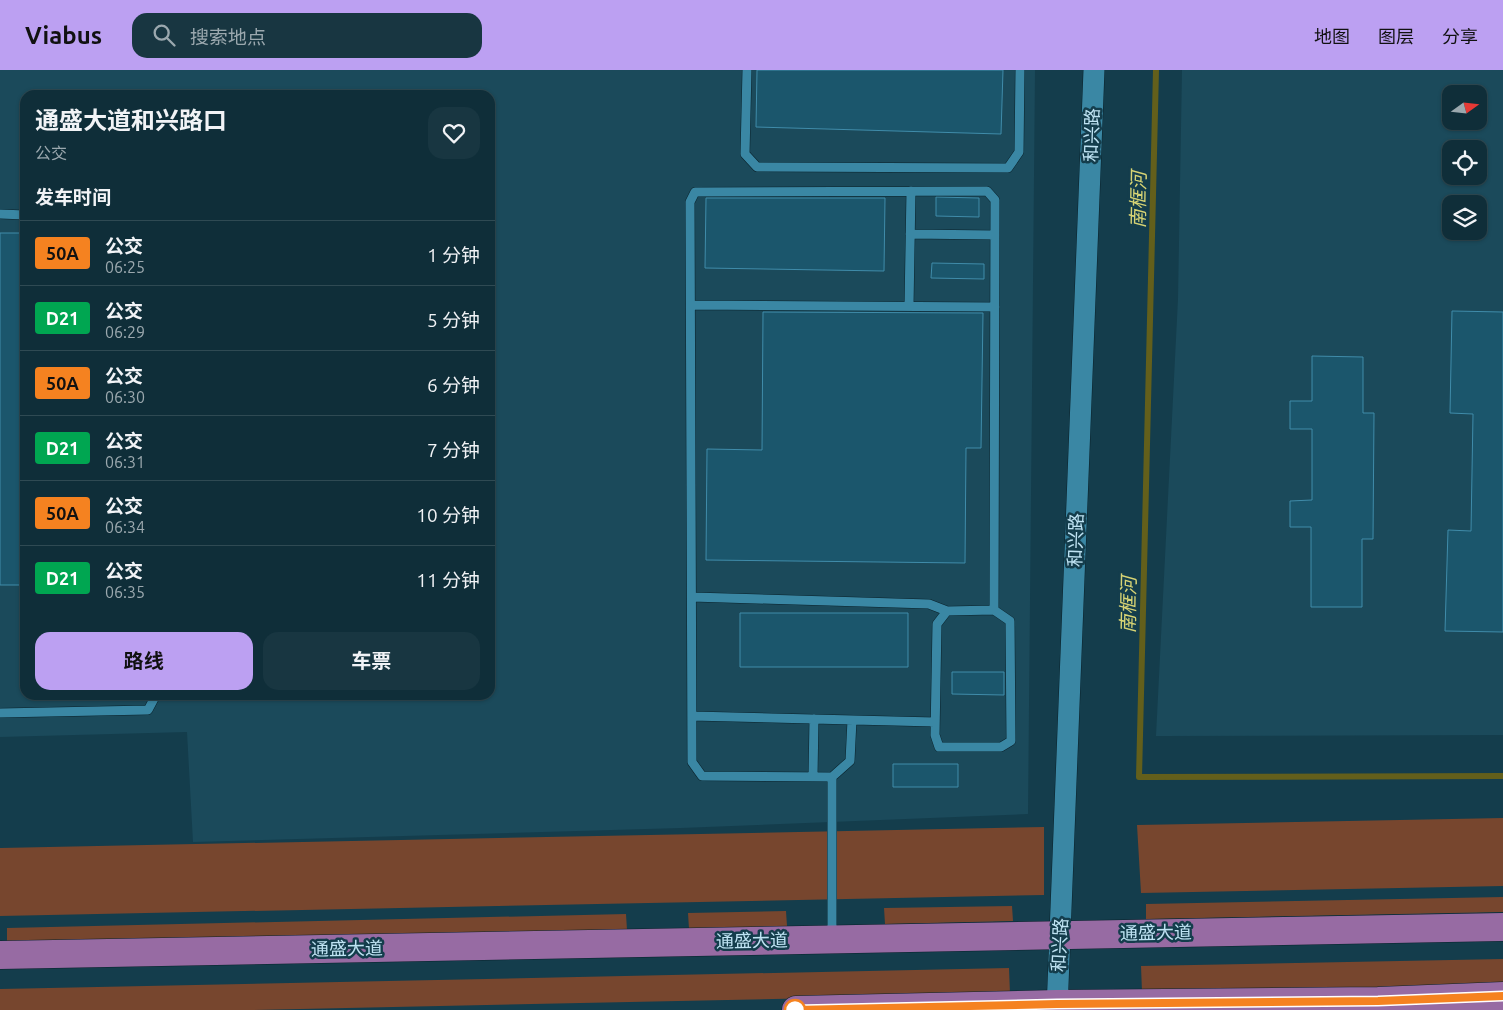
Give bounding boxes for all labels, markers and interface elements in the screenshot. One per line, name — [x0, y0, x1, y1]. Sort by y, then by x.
search box — [132, 13, 482, 58]
icon: search — [150, 21, 178, 49]
text: Viabus — [25, 22, 102, 49]
text: 搜索地点 — [190, 26, 266, 48]
text: 地图 — [1314, 26, 1350, 46]
text: 图层 — [1378, 26, 1414, 46]
text: 分享 — [1442, 26, 1478, 46]
north arrow — [1442, 85, 1488, 130]
map controls — [1442, 85, 1487, 240]
text: 通盛大道和兴路口 — [35, 107, 227, 134]
button: heart — [428, 107, 480, 159]
street label: 和兴路 — [1080, 108, 1102, 162]
button: locate — [1442, 140, 1487, 185]
text: 公交 — [35, 144, 67, 162]
water label: 南框河 — [1127, 167, 1150, 229]
text: 发车时间 — [35, 186, 111, 208]
button: layers — [1442, 195, 1487, 240]
text: 公交 — [105, 235, 143, 257]
text: 50A — [46, 243, 79, 263]
text: 1 分钟 — [427, 244, 480, 266]
text: 06:25 — [105, 258, 145, 276]
text: 公交 — [105, 300, 143, 322]
text: D21 — [46, 308, 79, 328]
text: 5 分钟 — [427, 309, 480, 331]
text: 06:29 — [105, 323, 145, 341]
text: 公交 — [105, 365, 143, 387]
text: 50A — [46, 373, 79, 393]
text: 6 分钟 — [427, 374, 480, 396]
text: 06:30 — [105, 388, 145, 406]
text: 公交 — [105, 430, 143, 452]
text: D21 — [46, 438, 79, 458]
text: 7 分钟 — [427, 439, 480, 461]
text: 06:31 — [105, 453, 145, 471]
text: 公交 — [105, 495, 143, 517]
text: 50A — [46, 503, 79, 523]
text: 10 分钟 — [416, 504, 480, 526]
street label: 和兴路 — [1064, 513, 1086, 567]
text: 06:34 — [105, 518, 145, 536]
text: 公交 — [105, 560, 143, 582]
text: D21 — [46, 568, 79, 588]
text: 11 分钟 — [416, 569, 480, 591]
water label: 南框河 — [1117, 572, 1140, 634]
text: 06:35 — [105, 583, 145, 601]
button: 路线 — [35, 632, 253, 690]
button: 车票 — [263, 632, 480, 690]
street label: 和兴路 — [1048, 917, 1070, 972]
street label: 通盛大道 — [1120, 921, 1192, 943]
street label: 通盛大道 — [716, 929, 788, 951]
street label: 通盛大道 — [311, 937, 383, 959]
unlabelled marker — [784, 999, 806, 1010]

